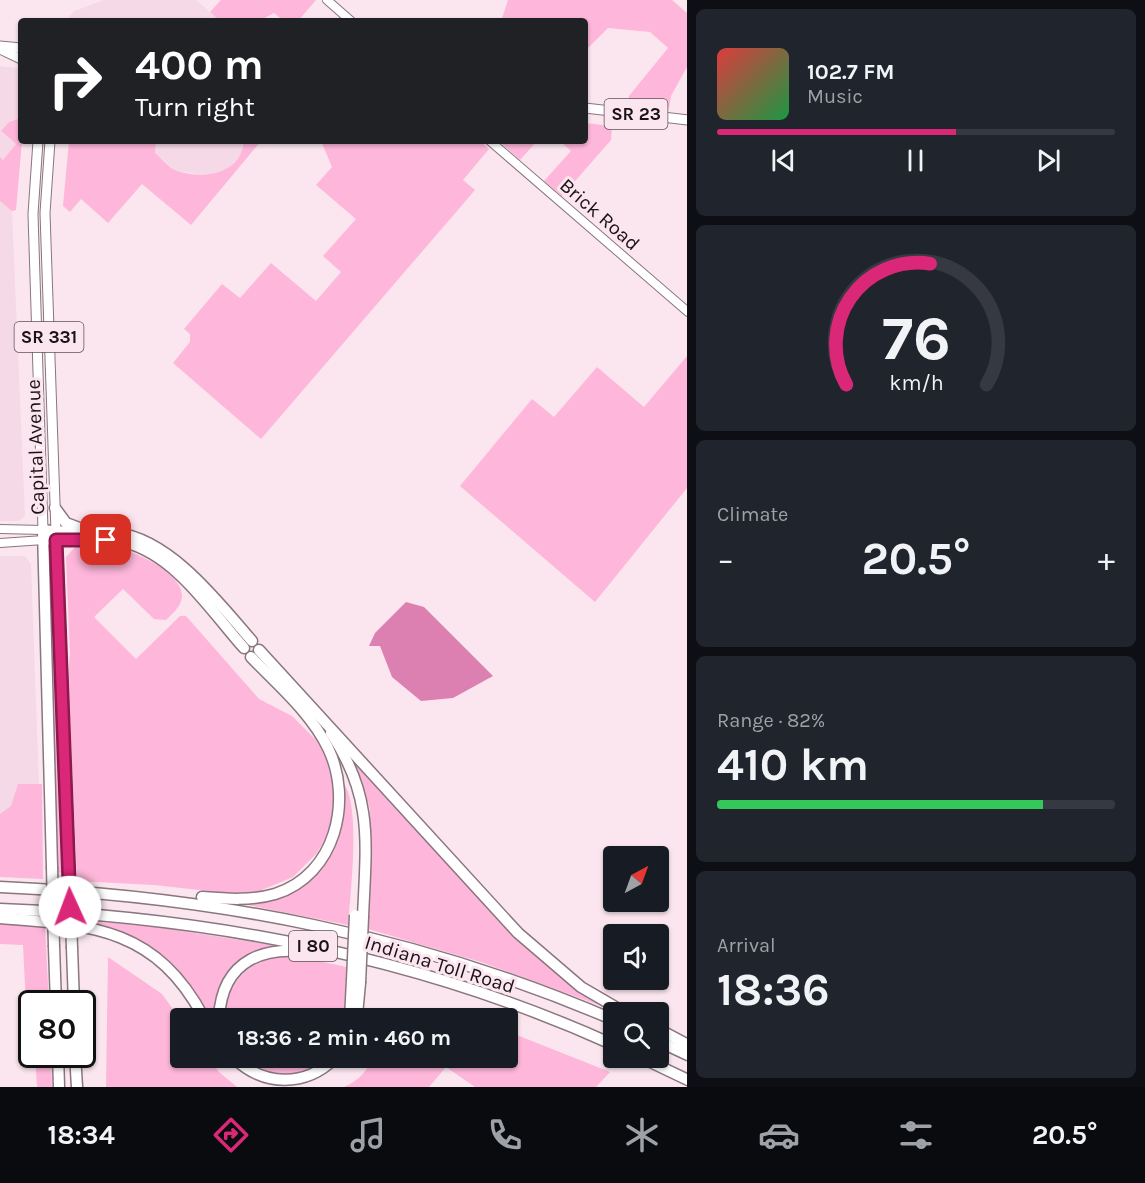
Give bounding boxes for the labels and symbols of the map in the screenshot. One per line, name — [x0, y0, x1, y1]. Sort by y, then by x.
road number: SR 23 — [604, 99, 668, 129]
street label: Brick Road — [555, 174, 644, 255]
road number: SR 331 — [14, 322, 84, 352]
street label: Capital Avenue — [22, 379, 49, 515]
pin — [80, 514, 131, 565]
north arrow — [603, 846, 669, 912]
position arrow — [38, 875, 102, 939]
road number: I 80 — [289, 931, 337, 961]
street label: Indiana Toll Road — [362, 931, 518, 998]
speed limit sign: 80 — [18, 990, 96, 1068]

